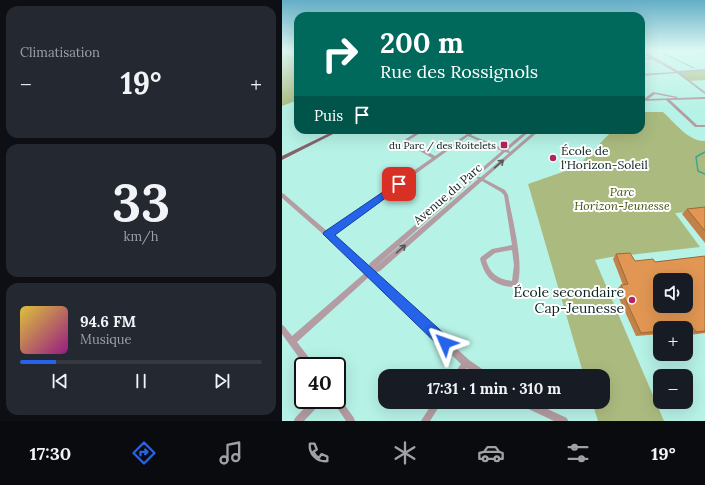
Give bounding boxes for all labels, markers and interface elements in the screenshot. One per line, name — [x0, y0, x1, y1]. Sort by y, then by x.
text: 200 m — [380, 25, 464, 61]
icon: right — [314, 28, 366, 80]
text: Climatisation — [20, 44, 100, 61]
text: Rue des Rossignols — [380, 60, 538, 83]
text: 19° — [121, 64, 161, 102]
text: − — [20, 70, 32, 98]
text: + — [250, 70, 262, 98]
icon: arrive — [351, 104, 373, 126]
text: Puis — [314, 106, 343, 125]
place label: du Parc / des Roitelets — [389, 139, 496, 152]
marker: du Parc / des Roitelets — [499, 140, 509, 150]
place label: École de l'Horizon-Soleil — [561, 143, 648, 172]
marker: École de l'Horizon-Soleil — [548, 153, 558, 163]
one-way arrow — [494, 159, 504, 168]
street label: Avenue du Parc — [409, 160, 485, 228]
pin — [382, 167, 416, 201]
text: 33 — [112, 169, 170, 235]
icon: arrive — [388, 173, 410, 195]
park label: Parc Horizon-Jeunesse — [574, 184, 670, 213]
text: km/h — [123, 228, 159, 245]
one-way arrow — [396, 245, 406, 254]
map controls — [653, 273, 693, 409]
button: sound — [653, 273, 693, 313]
place label: École secondaire Cap-Jeunesse — [513, 283, 624, 317]
marker: École secondaire Cap-Jeunesse — [627, 295, 637, 305]
text: 94.6 FM — [80, 312, 136, 331]
button: + — [653, 321, 693, 361]
position arrow — [424, 322, 466, 364]
text: Musique — [80, 331, 132, 348]
speed limit sign: 40 — [294, 357, 346, 409]
button: − — [653, 369, 693, 409]
icon: previous — [49, 370, 71, 392]
icon: pause — [130, 370, 152, 392]
icon: next — [211, 370, 233, 392]
text: 17:31 · 1 min · 310 m — [427, 379, 561, 398]
icon: directions — [130, 439, 158, 467]
icon: music — [217, 439, 245, 467]
icon: phone — [304, 439, 332, 467]
icon: climate — [391, 439, 419, 467]
icon: car — [477, 439, 505, 467]
icon: filters — [564, 439, 592, 467]
text: 17:30 — [29, 442, 71, 465]
text: 19° — [651, 442, 676, 465]

